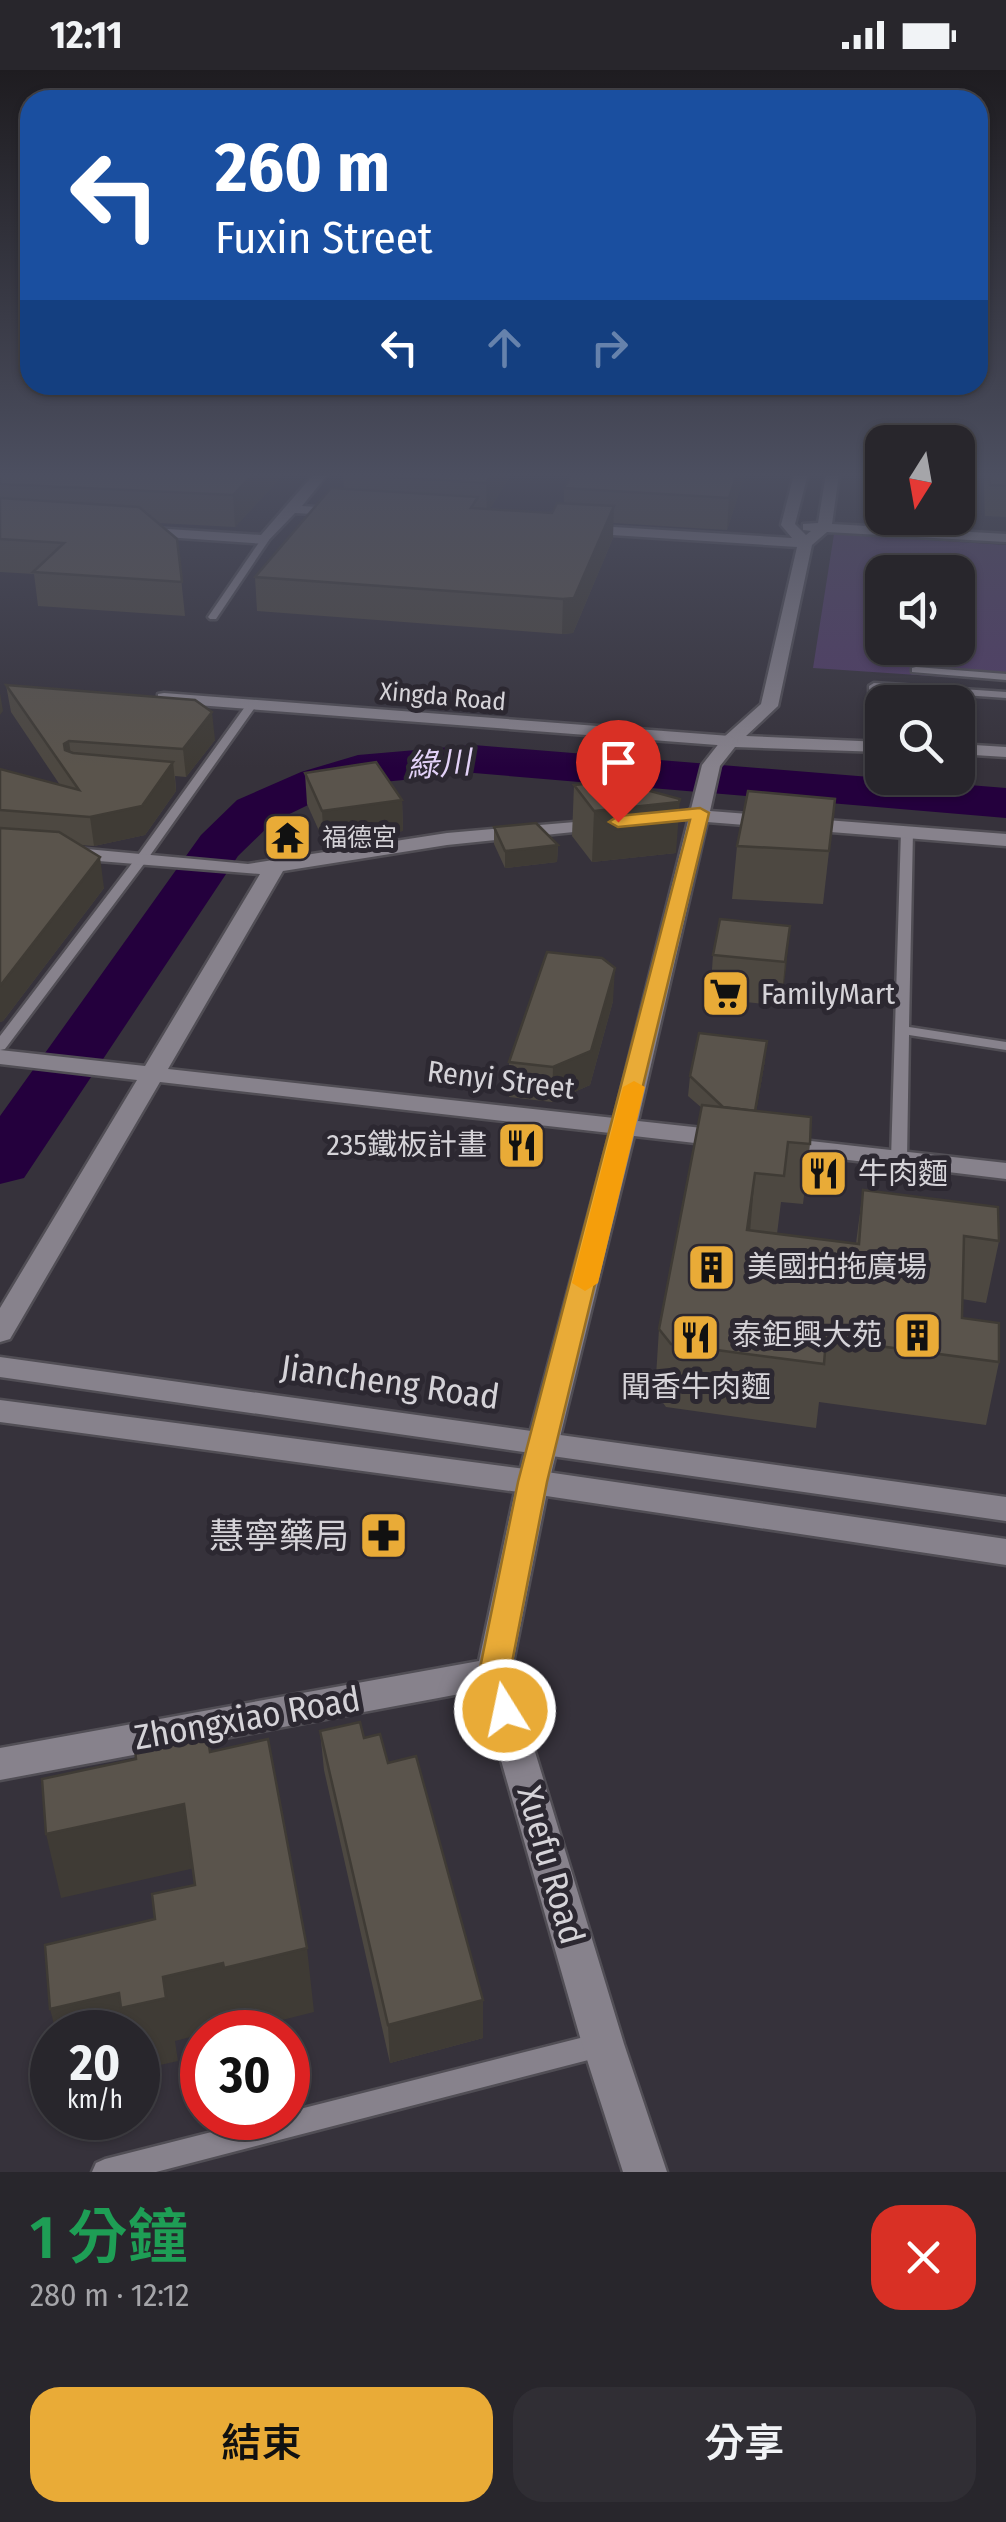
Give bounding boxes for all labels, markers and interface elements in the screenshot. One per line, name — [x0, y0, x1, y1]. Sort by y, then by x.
text: 12:11 — [50, 12, 123, 58]
text: 260 m — [215, 126, 390, 210]
icon: left — [50, 130, 180, 260]
text: Fuxin Street — [215, 211, 433, 265]
icon: left — [372, 320, 427, 375]
icon: ahead — [477, 320, 532, 375]
icon: right — [582, 320, 637, 375]
north arrow — [865, 425, 975, 535]
map controls — [865, 425, 975, 795]
button: sound — [865, 555, 975, 665]
street label: Xingda Road — [379, 677, 507, 717]
button: search — [865, 685, 975, 795]
pin — [576, 720, 661, 823]
icon: arrive — [591, 735, 646, 790]
water label: 綠川 — [406, 743, 475, 785]
temple icon: 福德宮 — [261, 811, 313, 863]
place label: 福德宮 — [322, 823, 397, 853]
supermarket icon: FamilyMart — [700, 968, 752, 1020]
place label: FamilyMart — [761, 976, 895, 1012]
street label: Renyi Street — [425, 1053, 577, 1107]
restaurant icon: 235鐵板計畫 — [496, 1119, 548, 1171]
place label: 235鐵板計畫 — [327, 1127, 487, 1163]
restaurant icon: 牛肉麵 — [797, 1148, 849, 1200]
place label: 牛肉麵 — [858, 1156, 948, 1192]
building icon: 美國拍拖廣場 — [686, 1241, 738, 1293]
place label: 美國拍拖廣場 — [747, 1249, 927, 1285]
building icon: 泰鉅興大苑 — [891, 1309, 943, 1361]
restaurant icon: 聞香牛肉麵 — [670, 1312, 722, 1364]
place label: 泰鉅興大苑 — [732, 1317, 882, 1353]
street label: Jiancheng Road — [278, 1346, 502, 1418]
place label: 聞香牛肉麵 — [621, 1369, 771, 1405]
pharmacy icon: 慧寧藥局 — [358, 1510, 410, 1562]
place label: 慧寧藥局 — [209, 1515, 349, 1557]
position arrow — [453, 1658, 557, 1762]
street label: Zhongxiao Road — [131, 1677, 363, 1759]
street label: Xuefu Road — [508, 1781, 594, 1949]
speed limit sign: 30 — [180, 2010, 310, 2140]
text: 20 — [70, 2033, 120, 2093]
text: km/h — [67, 2085, 123, 2115]
text: 1 分鐘 — [30, 2202, 188, 2274]
button: close — [871, 2205, 976, 2310]
text: 280 m · 12:12 — [30, 2276, 189, 2314]
button: 結束 — [30, 2387, 493, 2502]
button: 分享 — [513, 2387, 976, 2502]

